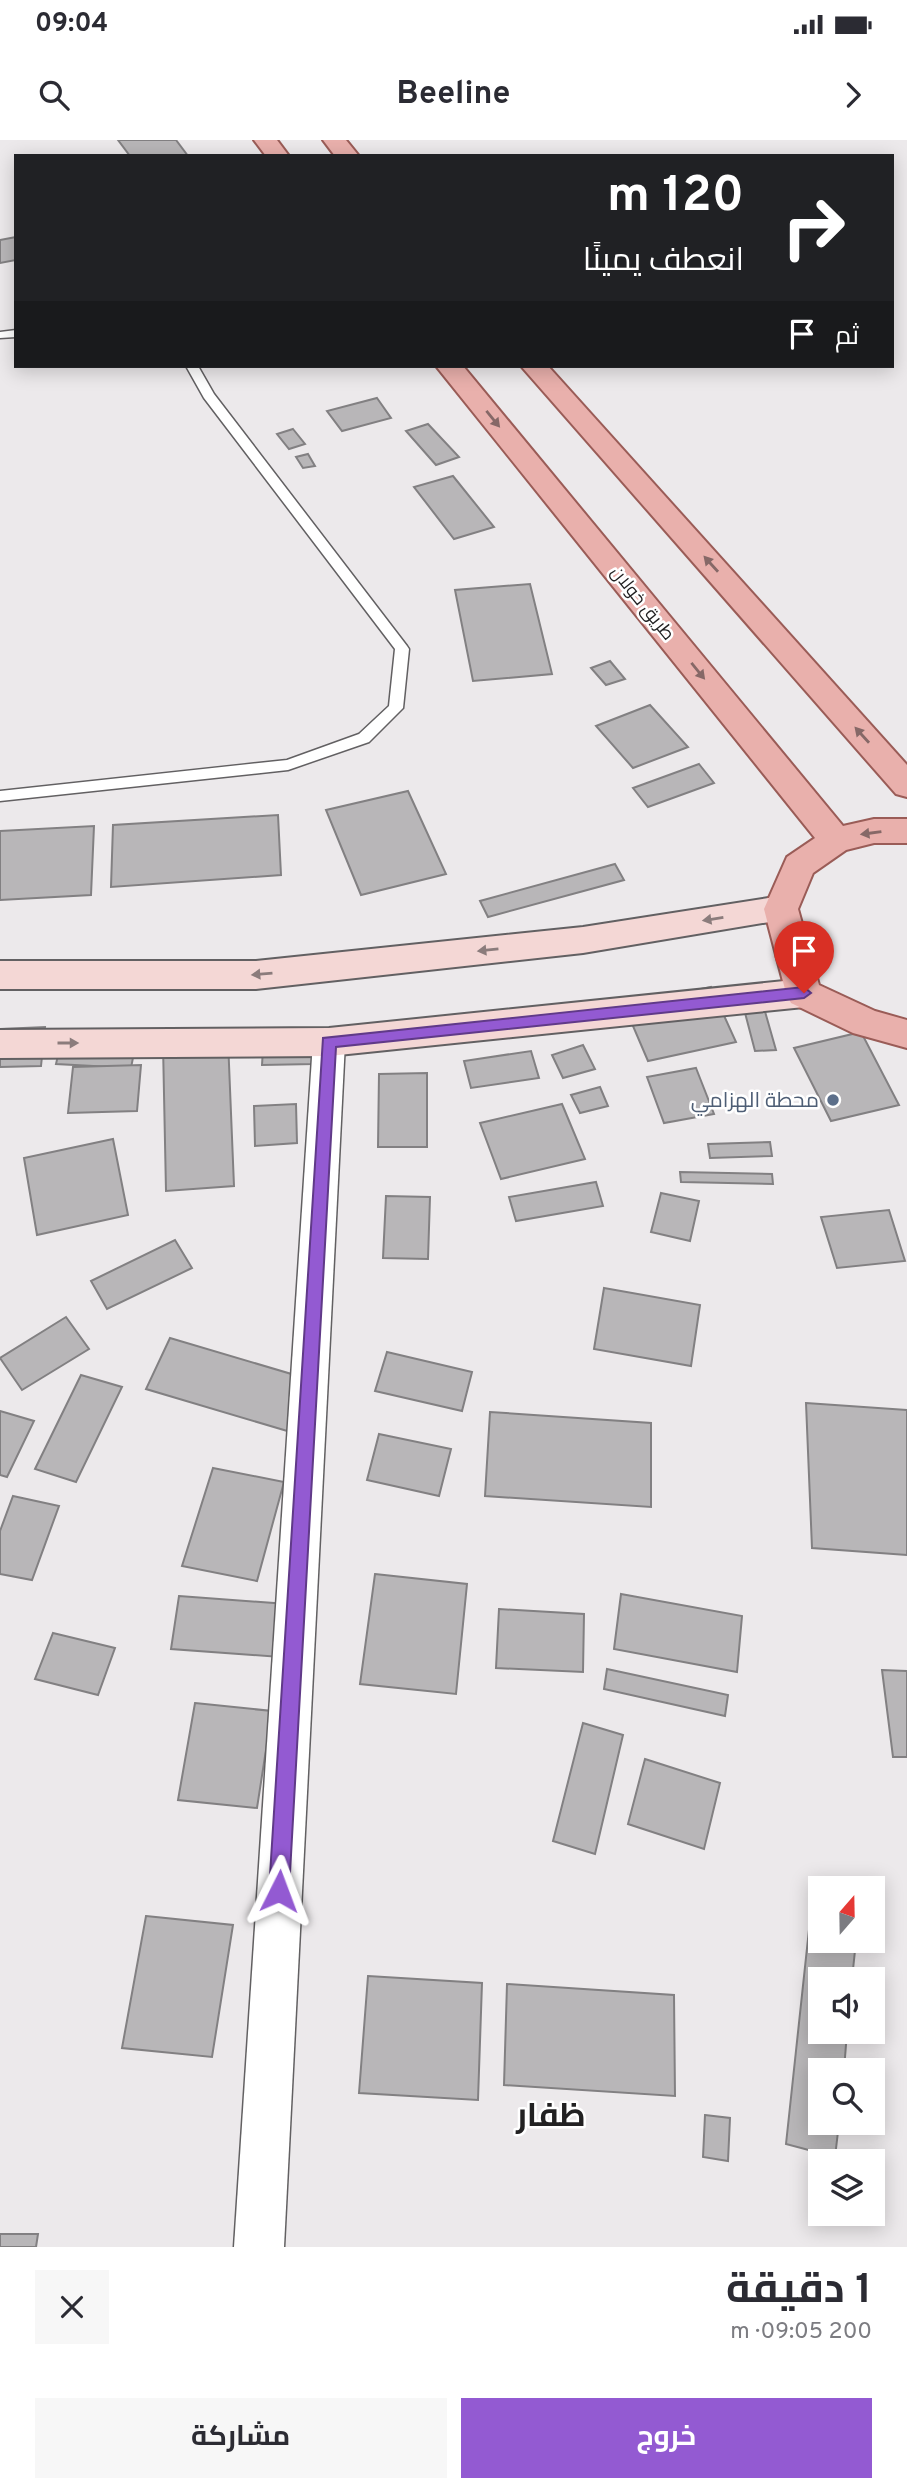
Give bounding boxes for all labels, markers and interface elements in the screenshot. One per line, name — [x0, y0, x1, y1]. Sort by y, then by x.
text: 09:04 — [35, 8, 108, 41]
text: Beeline — [397, 75, 510, 115]
icon: search — [35, 76, 73, 114]
icon: forward — [834, 76, 872, 114]
text: 120 m — [607, 167, 744, 229]
icon: right — [768, 182, 859, 273]
text: انعطف يمينًا — [583, 242, 744, 282]
icon: arrive — [783, 315, 821, 353]
text: ثم — [835, 321, 859, 354]
one-way arrow — [485, 409, 500, 427]
one-way arrow — [703, 556, 719, 573]
street label: طريق خولان — [605, 562, 679, 646]
one-way arrow — [691, 661, 706, 679]
one-way arrow — [855, 726, 870, 743]
one-way arrow — [860, 828, 882, 839]
one-way arrow — [702, 914, 724, 925]
pin — [774, 921, 834, 993]
icon: arrive — [785, 932, 823, 970]
one-way arrow — [477, 945, 499, 956]
one-way arrow — [250, 969, 272, 980]
one-way arrow — [57, 1037, 79, 1049]
place label: محطة الهزامي — [691, 1088, 819, 1116]
marker: محطة الهزامي — [825, 1092, 841, 1108]
position arrow — [242, 1854, 316, 1928]
north arrow — [808, 1876, 886, 1953]
map controls — [808, 1876, 885, 2226]
button: sound — [808, 1967, 885, 2044]
button: search — [808, 2058, 885, 2135]
district label: ظفار — [515, 2097, 586, 2139]
button: layers — [808, 2149, 885, 2226]
text: 1 دقيقة — [726, 2265, 872, 2318]
button: close — [35, 2270, 109, 2344]
text: 200 m · 09:05 — [730, 2318, 872, 2347]
button: مشاركة — [35, 2398, 447, 2478]
button: خروج — [461, 2398, 872, 2478]

